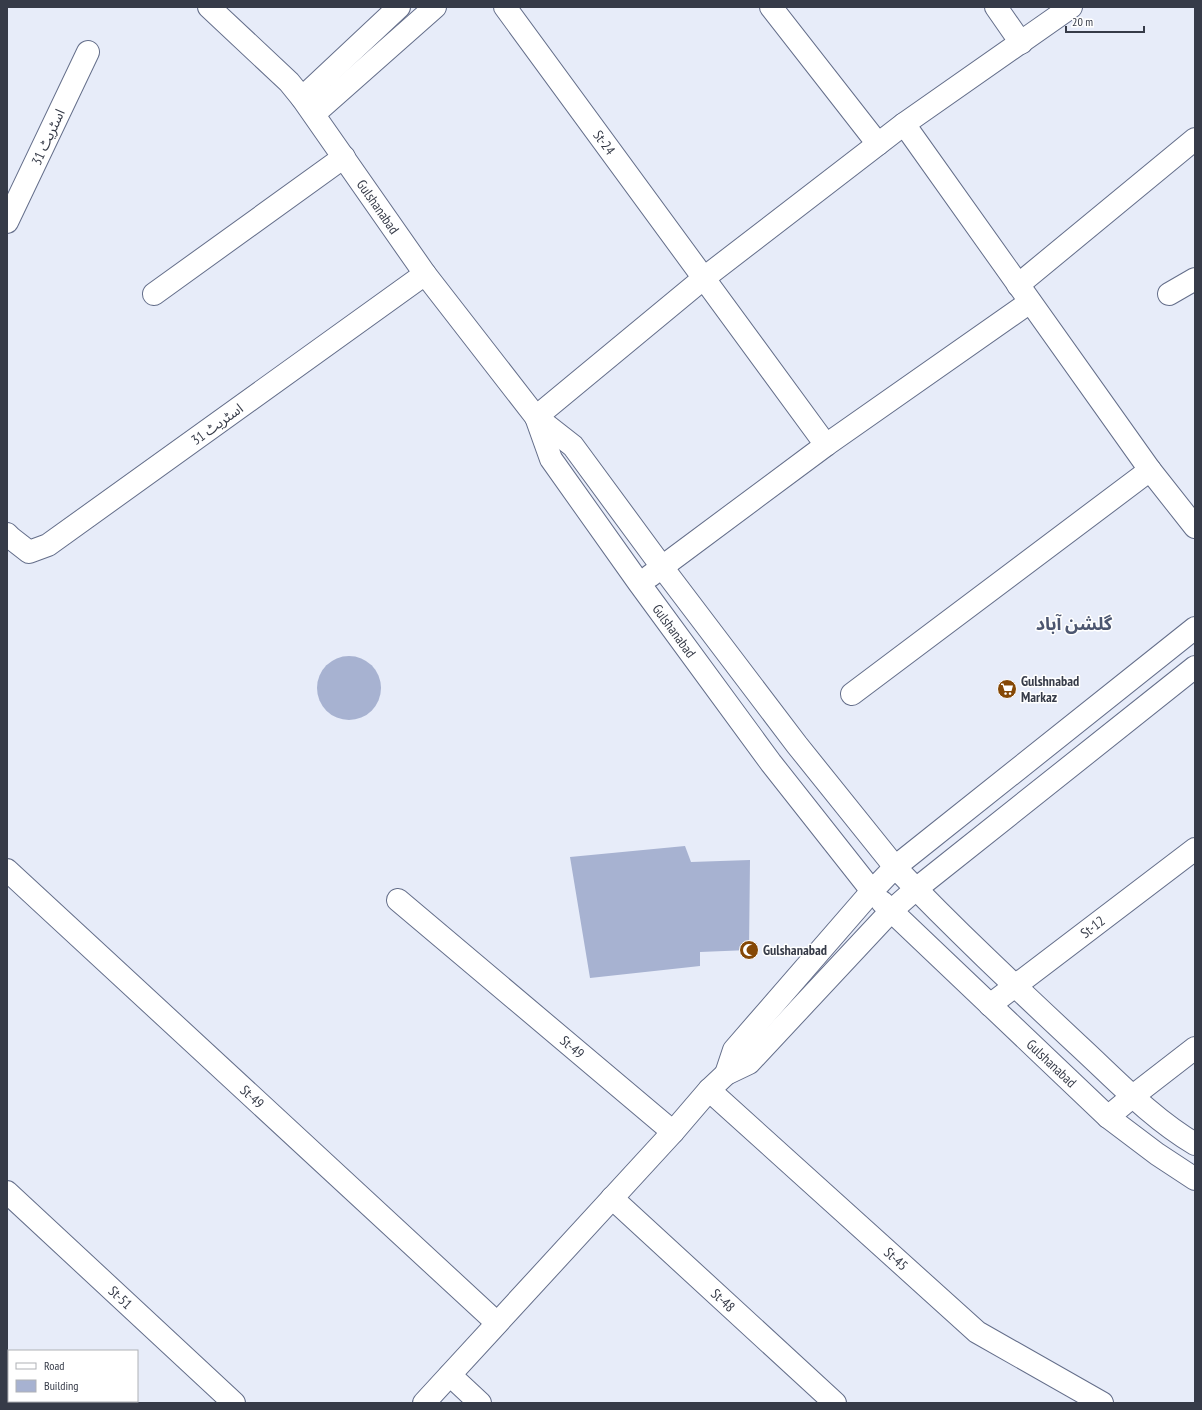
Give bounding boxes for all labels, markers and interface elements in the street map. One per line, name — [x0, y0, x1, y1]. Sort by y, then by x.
scale bar — [1066, 8, 1144, 34]
text: 20 m — [1072, 14, 1093, 29]
street label: اسٹریٹ 31 — [27, 106, 69, 168]
street label: St-24 — [589, 127, 620, 159]
street label: Gulshanabad — [353, 176, 403, 237]
street label: اسٹریٹ 31 — [188, 399, 246, 449]
street label: Gulshanabad — [648, 600, 700, 661]
district label: گلشن آباد — [1036, 612, 1113, 635]
place label: Gulshnabad Markaz — [1021, 672, 1079, 706]
supermarket icon: Gulshnabad Markaz — [996, 678, 1018, 700]
street label: St-12 — [1077, 912, 1109, 942]
mosque icon: Gulshanabad — [738, 939, 760, 961]
place label: Gulshanabad — [763, 941, 827, 959]
street label: St-49 — [556, 1032, 588, 1062]
street label: Gulshanabad — [1023, 1035, 1080, 1091]
street label: St-49 — [237, 1081, 268, 1112]
street label: St-45 — [880, 1243, 912, 1274]
street label: St-51 — [105, 1282, 136, 1313]
street label: St-48 — [707, 1285, 739, 1316]
legend — [8, 1350, 138, 1402]
text: Road — [44, 1358, 64, 1373]
text: Building — [44, 1378, 79, 1393]

